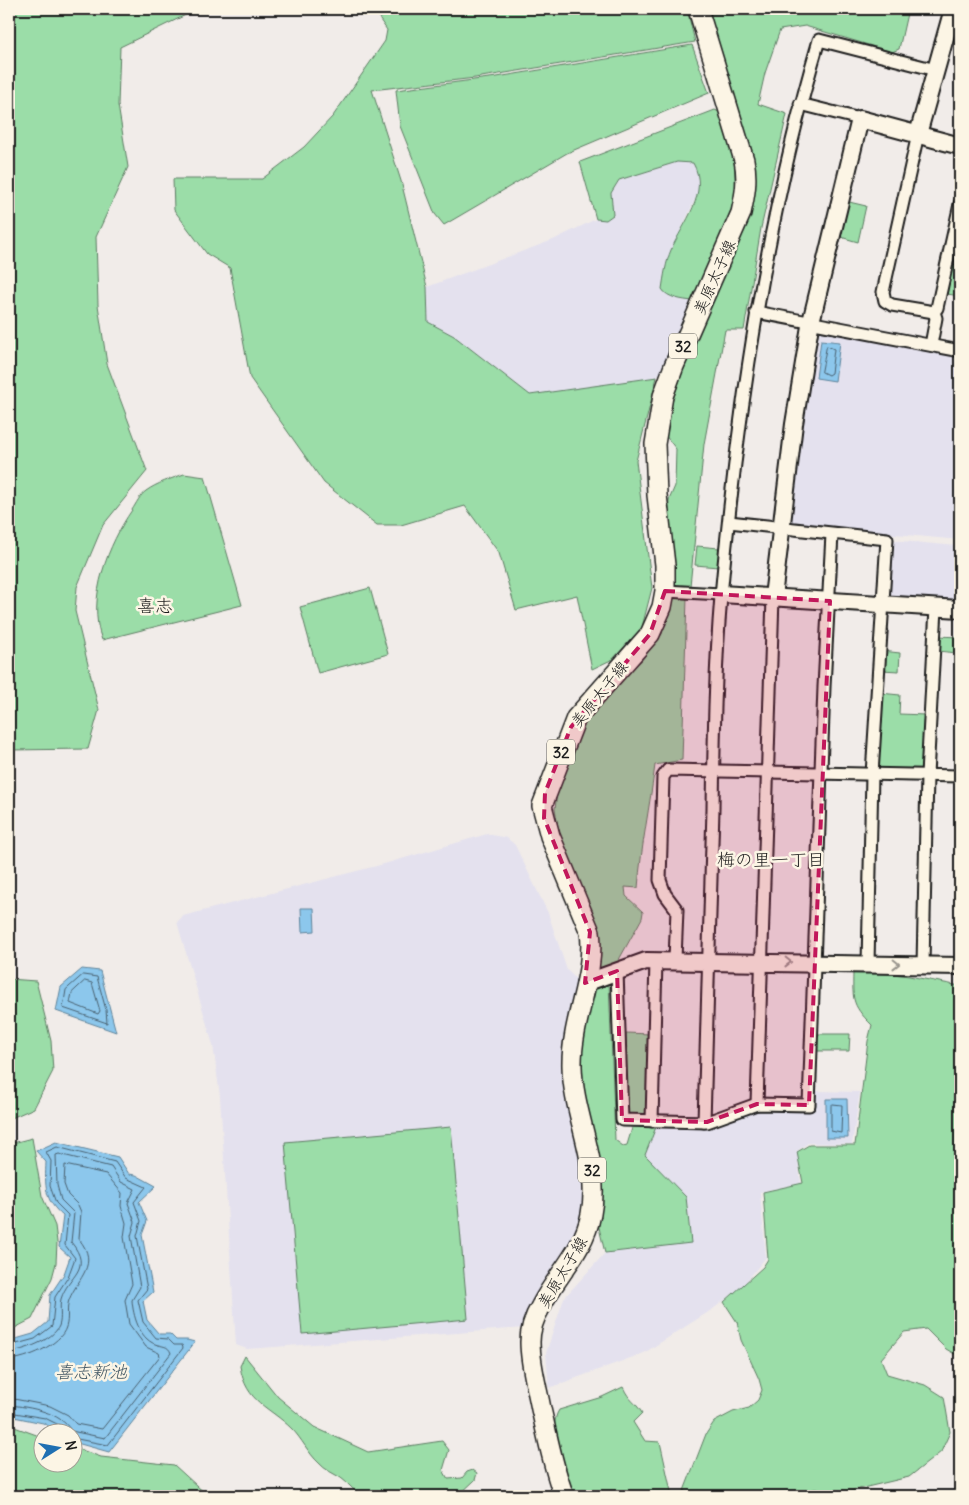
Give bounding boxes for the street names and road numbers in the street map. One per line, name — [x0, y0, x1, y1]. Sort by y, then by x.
street label: 美原太子線 — [689, 236, 739, 318]
road number: 32 — [669, 334, 697, 358]
street label: 美原太子線 — [566, 657, 632, 731]
road number: 32 — [547, 740, 575, 764]
road number: 32 — [578, 1158, 606, 1182]
street label: 美原太子線 — [533, 1233, 591, 1311]

